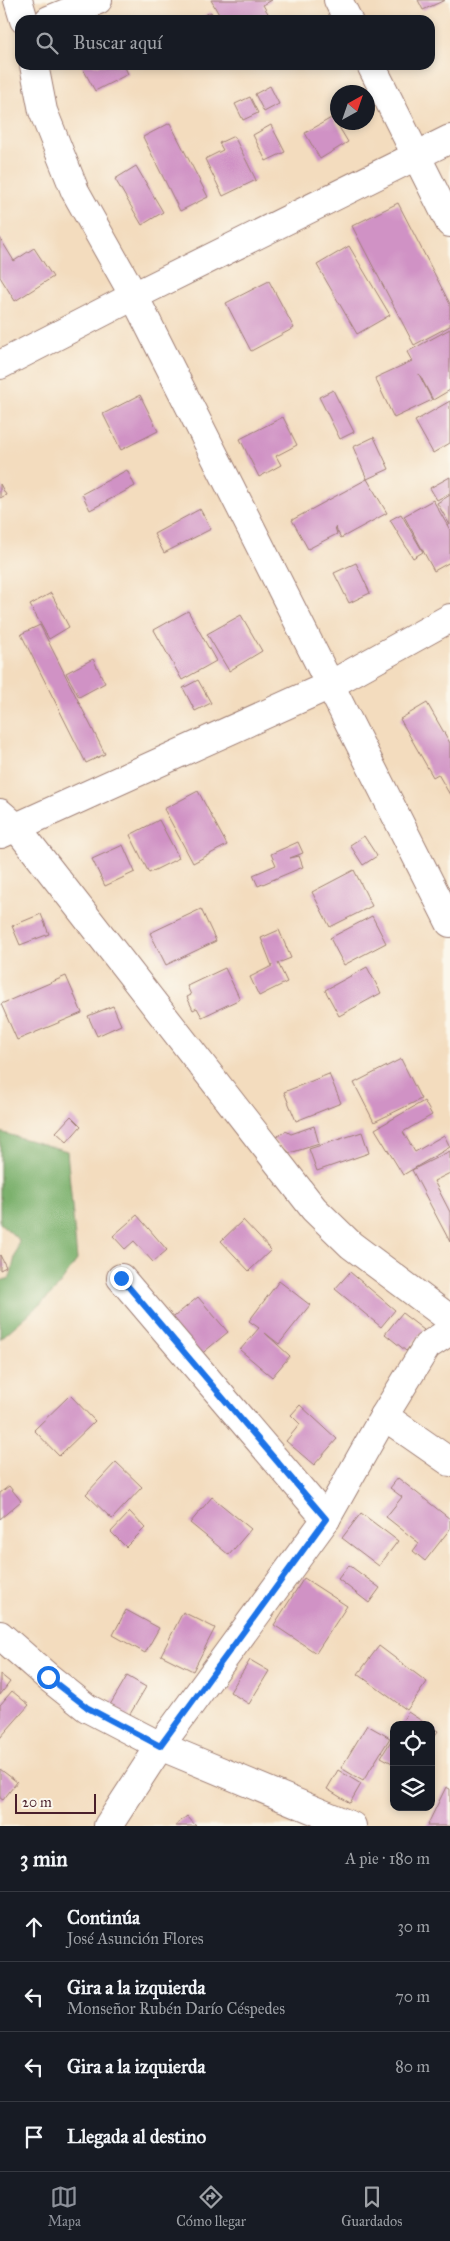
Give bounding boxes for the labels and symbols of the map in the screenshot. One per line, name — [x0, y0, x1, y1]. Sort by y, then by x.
north arrow — [330, 85, 375, 130]
route end — [110, 1267, 133, 1290]
route start — [37, 1666, 60, 1689]
scale bar — [15, 1791, 96, 1814]

